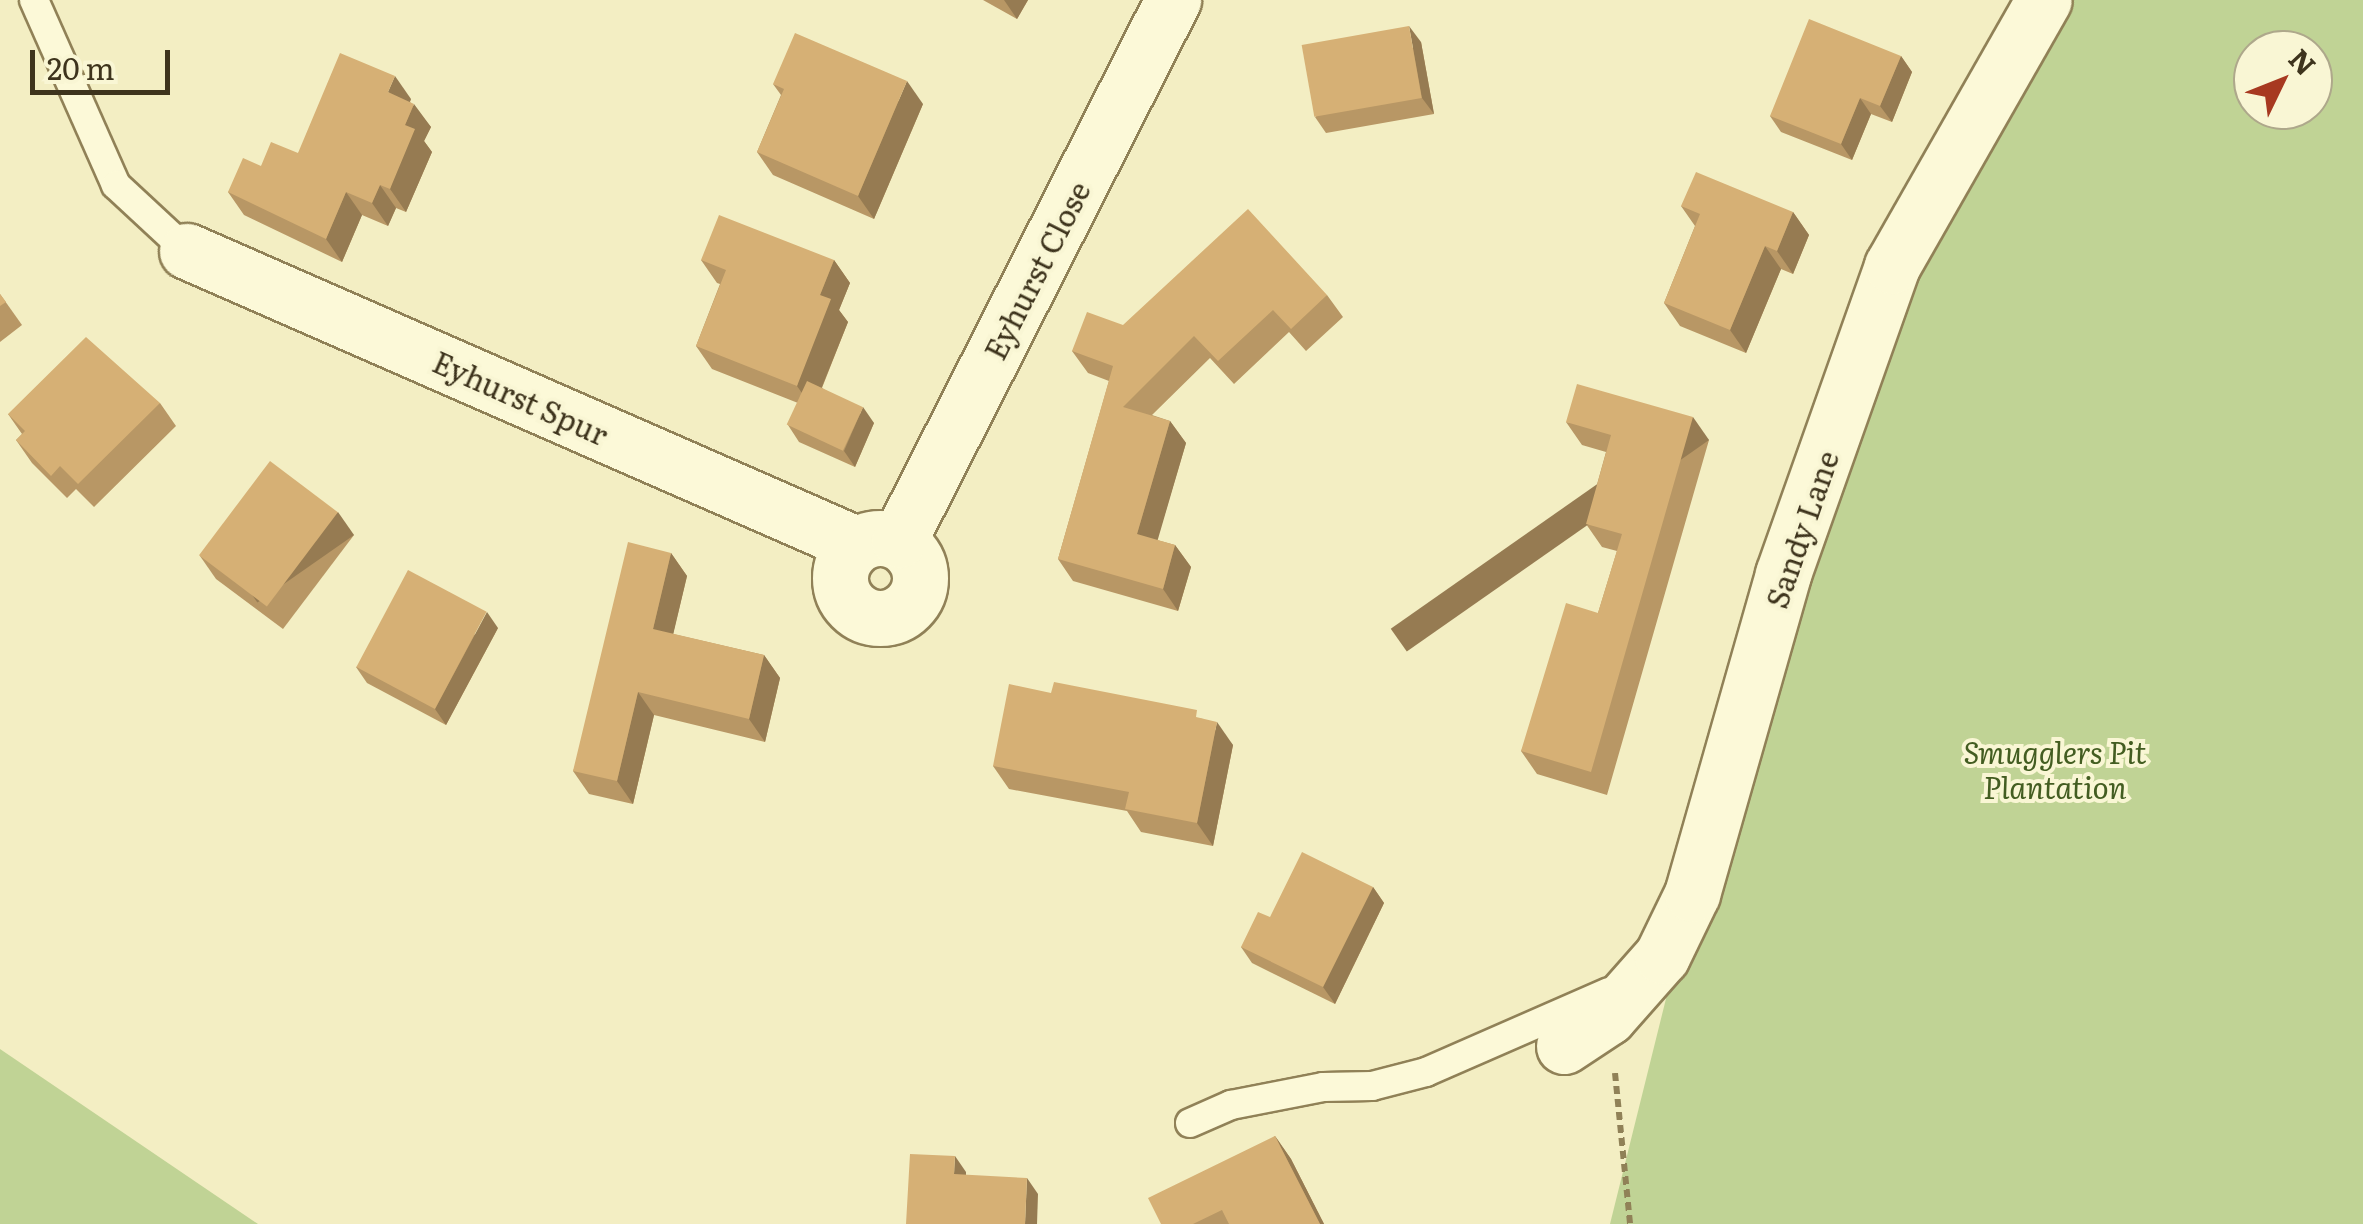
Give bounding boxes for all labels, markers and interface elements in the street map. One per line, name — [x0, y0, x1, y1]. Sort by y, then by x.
scale bar — [35, 30, 175, 92]
north arrow — [2233, 30, 2333, 130]
text: N — [2280, 38, 2327, 84]
text: 20 m — [47, 45, 115, 89]
street label: Eyhurst Close — [976, 175, 1096, 365]
street label: Eyhurst Spur — [428, 342, 614, 452]
street label: Sandy Lane — [1757, 446, 1845, 612]
park label: Smugglers Pit Plantation — [1963, 733, 2147, 804]

